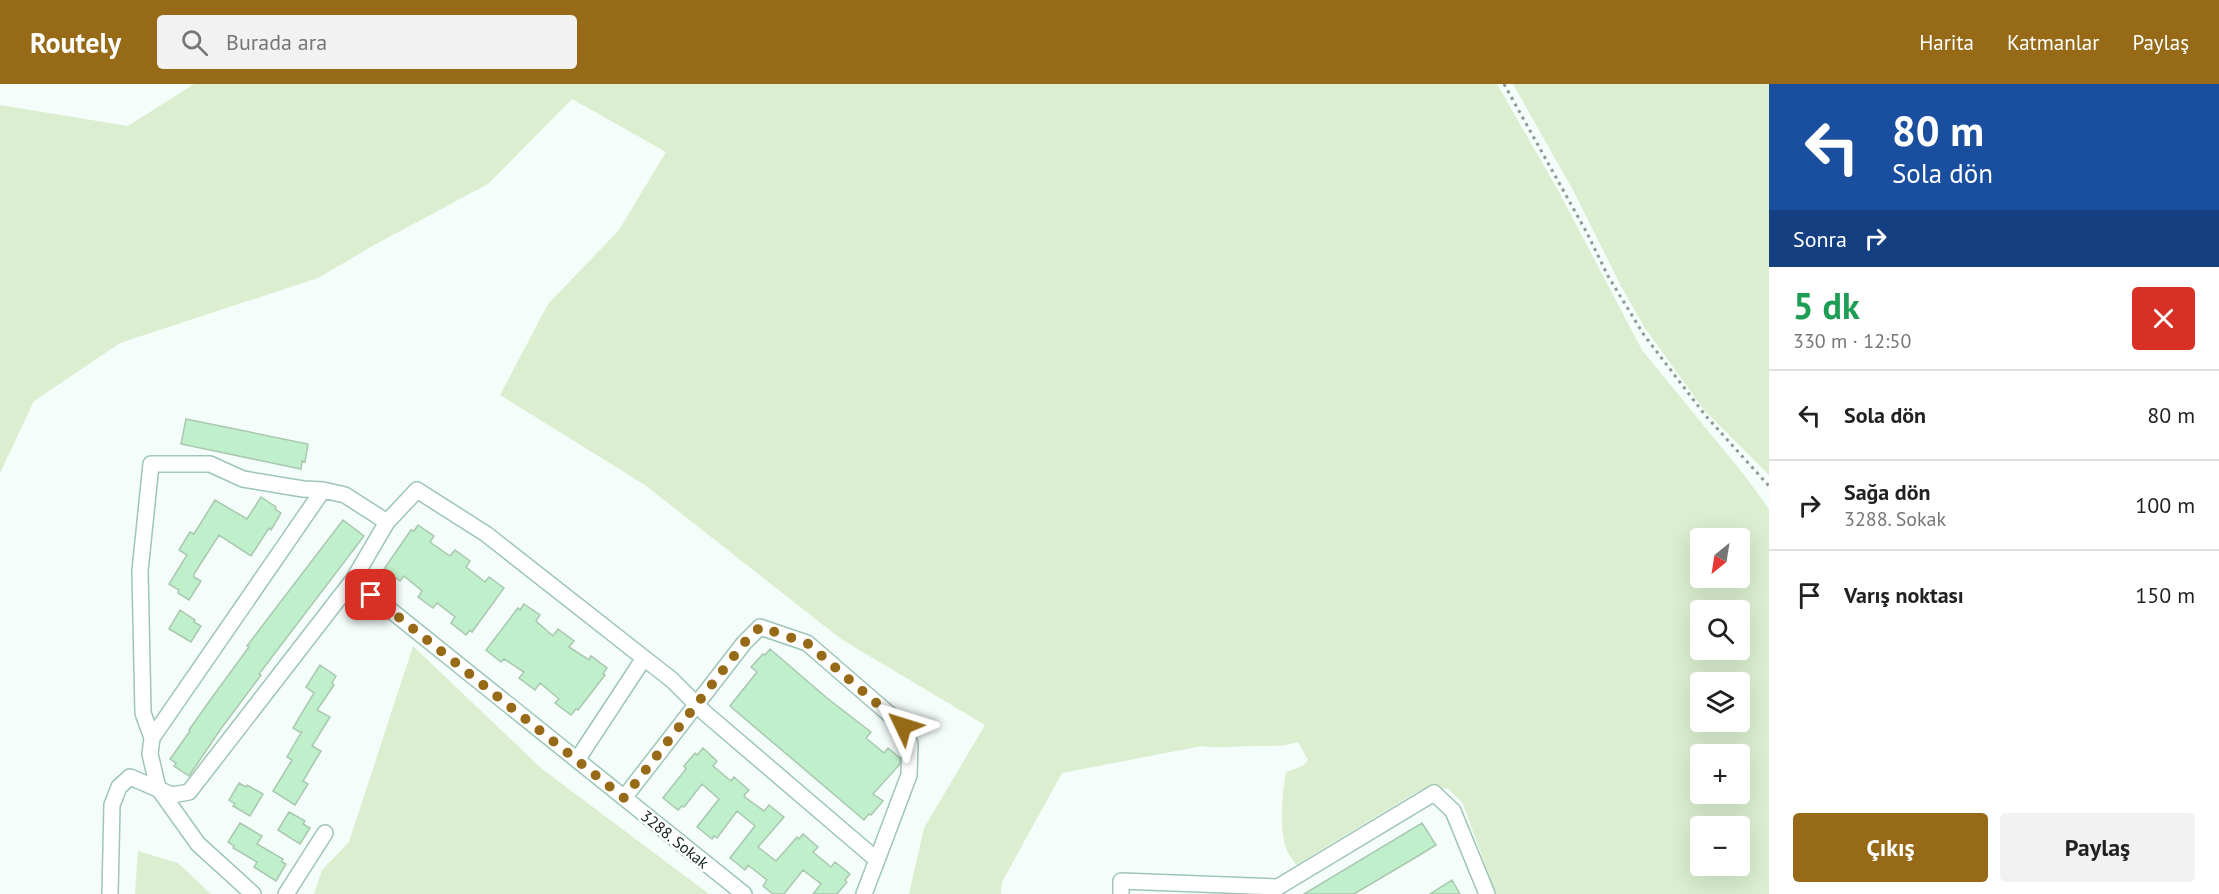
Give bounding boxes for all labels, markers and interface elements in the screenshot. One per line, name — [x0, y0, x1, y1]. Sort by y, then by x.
search box — [157, 15, 577, 69]
text: Routely — [30, 24, 121, 61]
icon: search — [178, 26, 211, 59]
text: Burada ara — [226, 28, 327, 56]
text: Harita — [1919, 29, 1974, 56]
text: Katmanlar — [2007, 29, 2099, 56]
text: Paylaş — [2132, 29, 2189, 56]
text: 80 m — [1892, 103, 1984, 158]
icon: left — [1793, 108, 1871, 186]
text: Sola dön — [1892, 156, 1993, 190]
icon: right — [1859, 222, 1892, 255]
text: Sonra — [1793, 225, 1847, 253]
text: 5 dk — [1793, 282, 1860, 329]
button: close — [2132, 287, 2195, 350]
text: 330 m · 12:50 — [1793, 328, 1911, 354]
icon: left — [1793, 399, 1826, 432]
text: Sola dön — [1844, 401, 1926, 429]
text: 80 m — [2147, 401, 2195, 429]
text: Sağa dön — [1844, 478, 1931, 506]
icon: right — [1793, 489, 1826, 522]
text: 100 m — [2135, 491, 2195, 519]
text: 3288. Sokak — [1844, 506, 1946, 532]
north arrow — [1690, 528, 1750, 588]
map controls — [1690, 528, 1750, 876]
pin — [345, 569, 396, 620]
icon: arrive — [354, 578, 387, 611]
icon: arrive — [1793, 579, 1826, 612]
text: Varış noktası — [1844, 581, 1964, 609]
text: 150 m — [2135, 581, 2195, 609]
button: search — [1690, 600, 1750, 660]
button: layers — [1690, 672, 1750, 732]
position arrow — [871, 694, 935, 758]
button: + — [1690, 744, 1750, 804]
street label: 3288. Sokak — [637, 806, 713, 873]
button: Çıkış — [1793, 813, 1988, 882]
button: Paylaş — [2000, 813, 2195, 882]
button: − — [1690, 816, 1750, 876]

